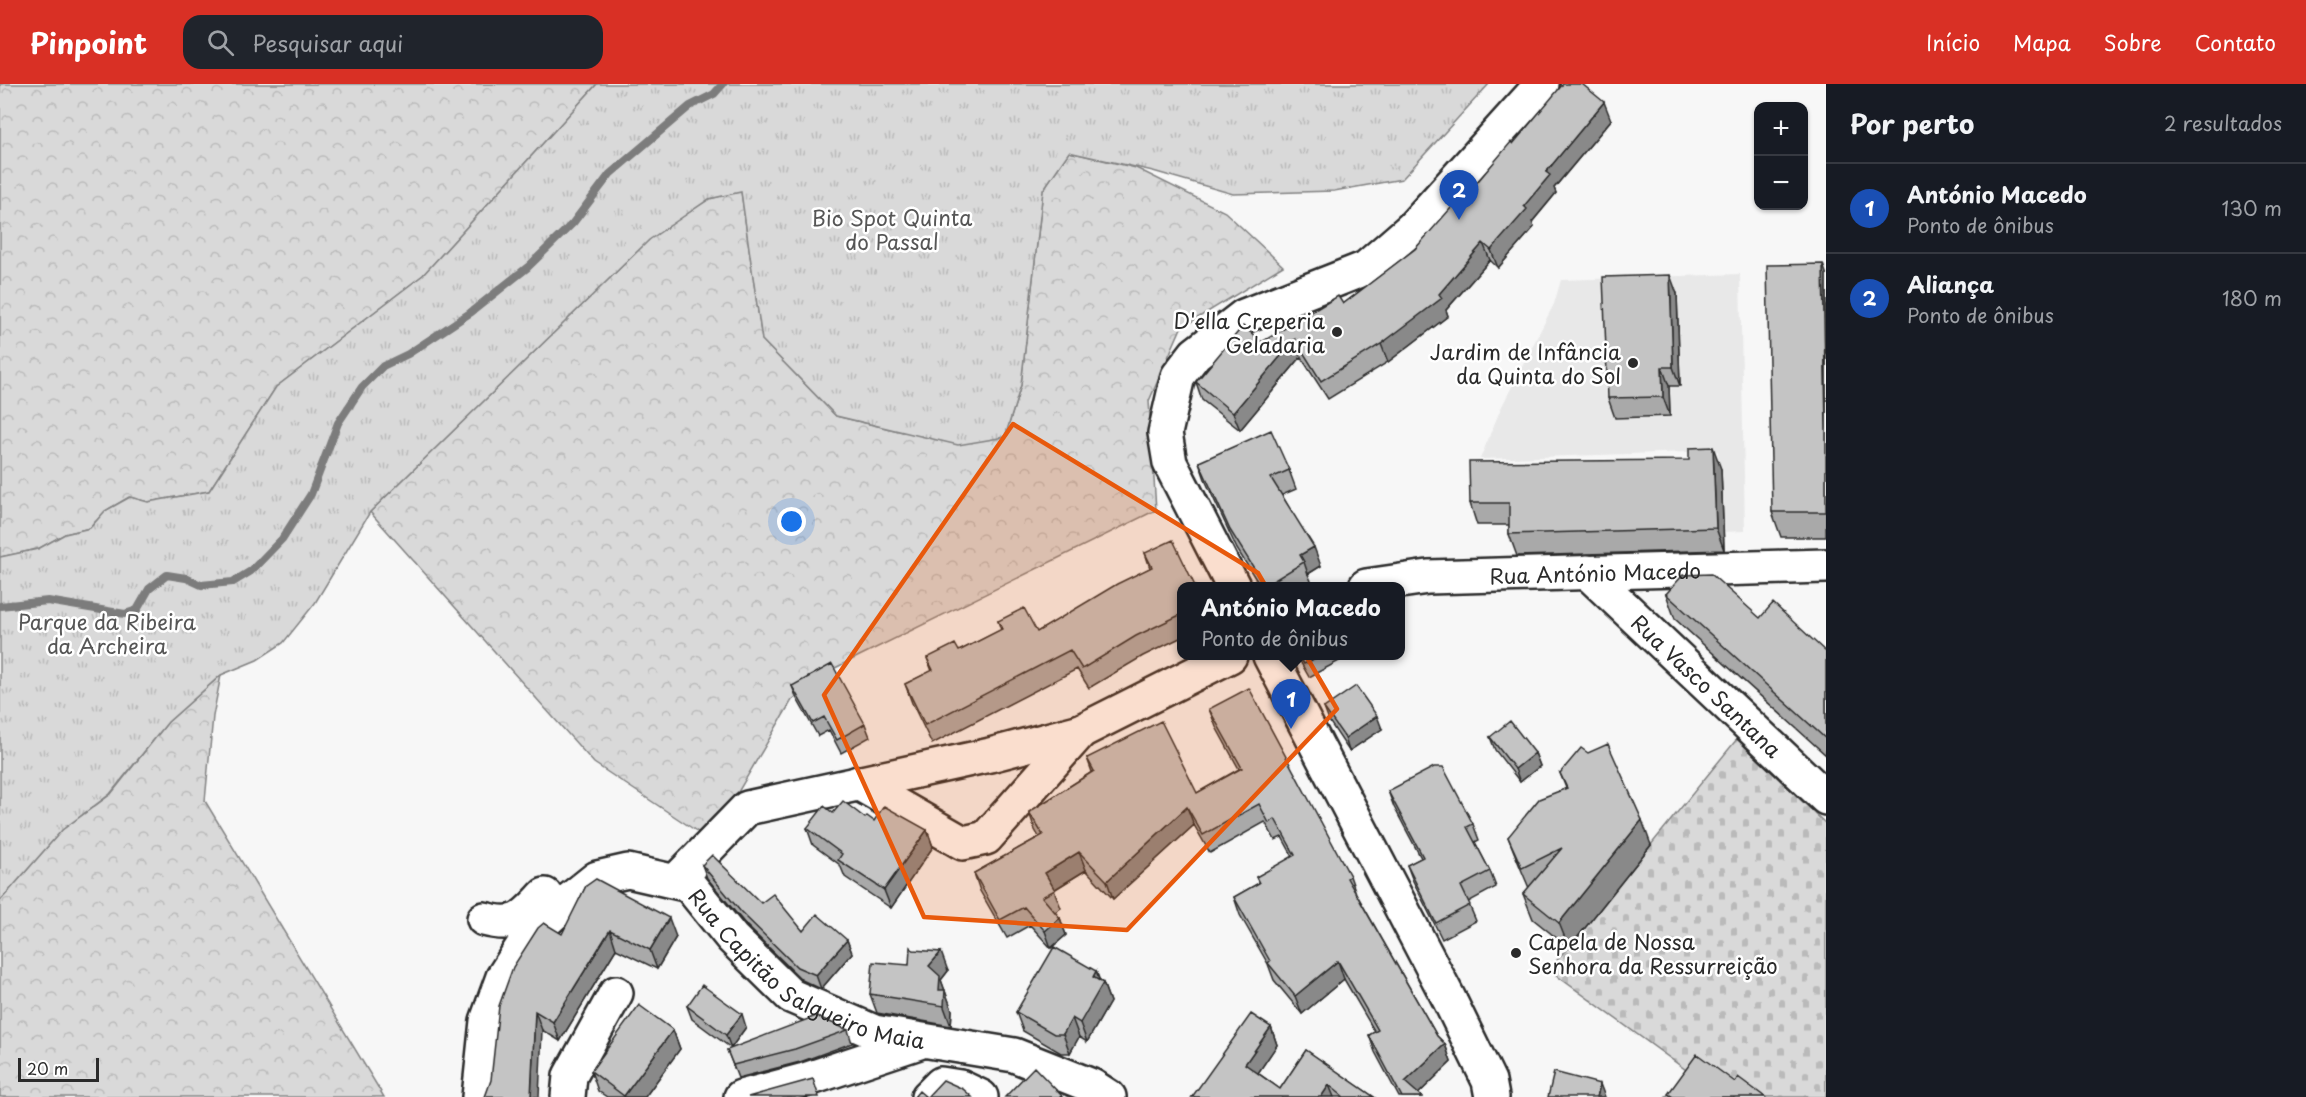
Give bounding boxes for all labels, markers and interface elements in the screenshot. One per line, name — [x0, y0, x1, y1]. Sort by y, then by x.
search box — [183, 15, 603, 69]
text: Pinpoint — [30, 21, 147, 64]
icon: search — [204, 26, 237, 59]
text: Pesquisar aqui — [252, 26, 403, 59]
text: Início — [1926, 26, 1980, 58]
text: Mapa — [2013, 26, 2071, 58]
text: Sobre — [2104, 26, 2162, 58]
text: Contato — [2195, 26, 2276, 58]
map controls — [1754, 102, 1808, 210]
button: + — [1754, 102, 1808, 156]
text: Por perto — [1850, 104, 1974, 143]
text: 2 resultados — [2164, 108, 2282, 138]
button: − — [1754, 156, 1808, 210]
pin: 2 — [1440, 170, 1478, 220]
text: António Macedo — [1907, 177, 2087, 210]
text: 1 — [1865, 193, 1874, 223]
text: 130 m — [2222, 193, 2282, 223]
park label: Bio Spot Quinta do Passal — [812, 201, 972, 257]
text: Ponto de ônibus — [1907, 210, 2054, 240]
text: Aliança — [1907, 267, 1994, 300]
text: 2 — [1862, 283, 1877, 313]
text: 180 m — [2222, 283, 2282, 313]
text: Ponto de ônibus — [1907, 300, 2054, 330]
place label: D'ella Creperia Geladaria — [1174, 304, 1326, 360]
marker: D'ella Creperia Geladaria — [1330, 325, 1344, 339]
place label: Jardim de Infância da Quinta do Sol — [1430, 335, 1621, 391]
marker: Jardim de Infância da Quinta do Sol — [1626, 356, 1640, 370]
your location — [777, 507, 806, 536]
street label: Rua António Macedo — [1489, 553, 1701, 591]
popup — [1177, 582, 1405, 660]
text: António Macedo — [1201, 590, 1381, 623]
park label: Parque da Ribeira da Archeira — [18, 605, 197, 661]
street label: Rua Vasco Santana — [1625, 606, 1790, 765]
text: Ponto de ônibus — [1201, 623, 1348, 653]
pin: 1 — [1272, 680, 1310, 729]
street label: Rua Capitão Salgueiro Maia — [682, 881, 928, 1056]
place label: Capela de Nossa Senhora da Ressurreição — [1528, 925, 1778, 981]
marker: Capela de Nossa Senhora da Ressurreição — [1509, 946, 1523, 960]
scale bar — [18, 1055, 99, 1082]
text: 20 m — [27, 1056, 68, 1080]

